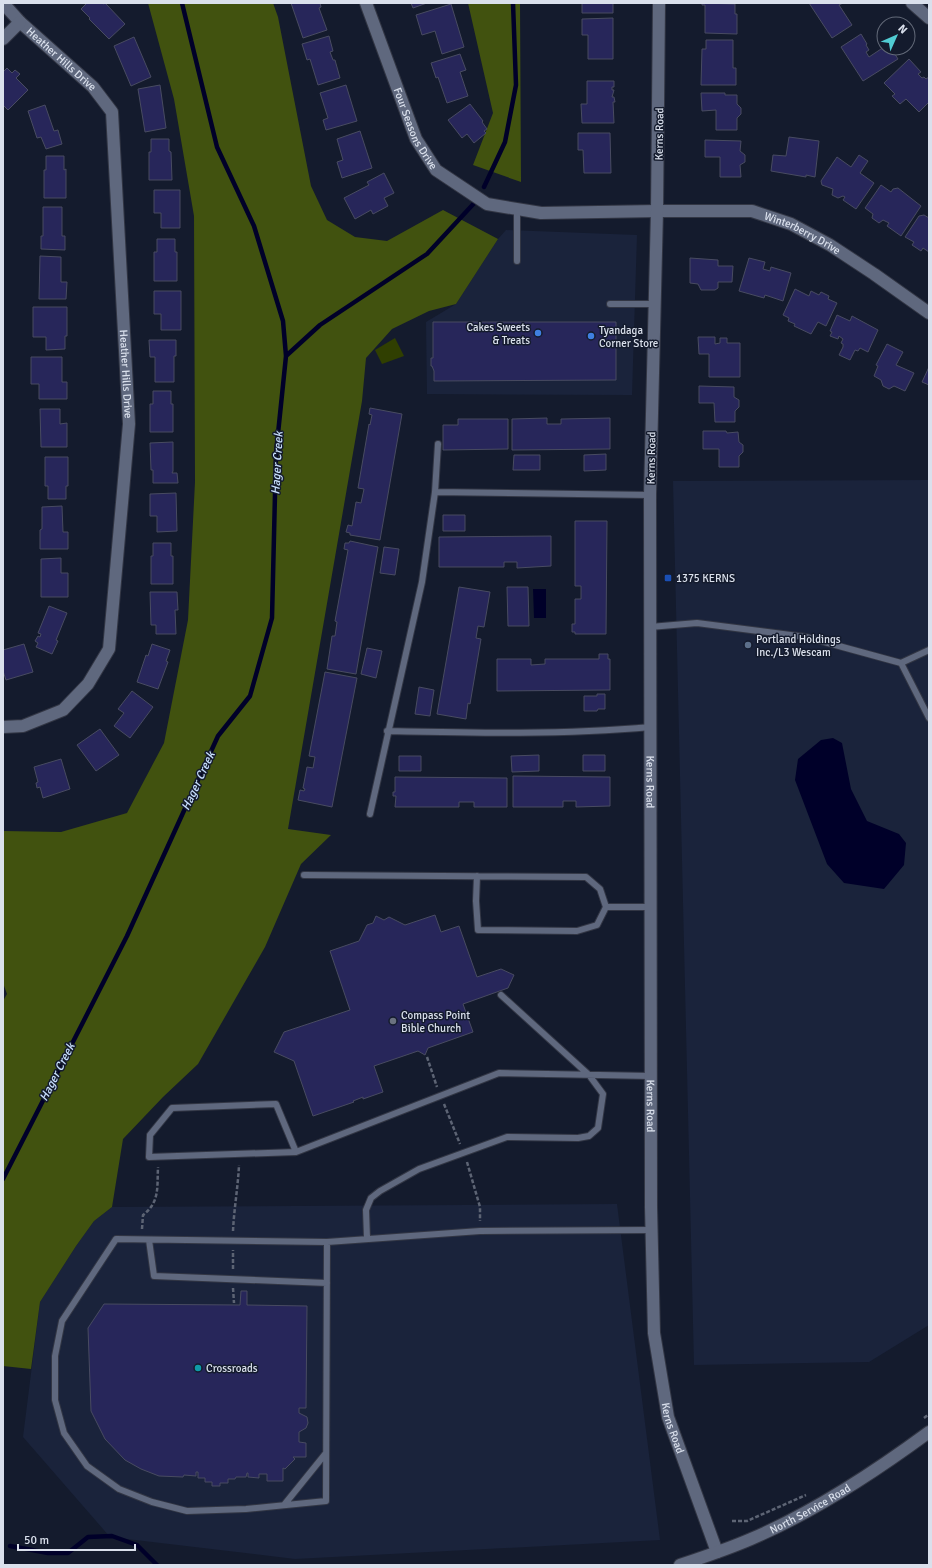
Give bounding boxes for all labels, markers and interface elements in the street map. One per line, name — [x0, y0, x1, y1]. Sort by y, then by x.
north arrow — [876, 16, 916, 56]
text: N — [895, 22, 910, 37]
street label: Heather Hills Drive — [24, 25, 99, 94]
street label: Four Seasons Drive — [391, 86, 440, 172]
street label: Kerns Road — [653, 107, 666, 160]
street label: Winterberry Drive — [762, 210, 843, 257]
place label: Cakes Sweets & Treats — [466, 321, 530, 347]
place label: Tyandaga Corner Store — [599, 324, 658, 350]
marker: Cakes Sweets & Treats — [533, 328, 543, 338]
street label: Heather Hills Drive — [117, 329, 135, 419]
marker: Tyandaga Corner Store — [586, 331, 596, 341]
water label: Hager Creek — [268, 430, 287, 495]
street label: Kerns Road — [645, 431, 658, 484]
place label: 1375 KERNS — [676, 572, 735, 585]
marker: 1375 KERNS — [663, 573, 673, 583]
place label: Portland Holdings Inc./L3 Wescam — [756, 633, 841, 659]
marker: Portland Holdings Inc./L3 Wescam — [743, 640, 753, 650]
water label: Hager Creek — [178, 749, 219, 813]
street label: Kerns Road — [643, 755, 656, 808]
place label: Compass Point Bible Church — [401, 1009, 470, 1035]
marker: Compass Point Bible Church — [388, 1016, 398, 1026]
water label: Hager Creek — [36, 1040, 79, 1104]
street label: Kerns Road — [644, 1079, 657, 1132]
place label: Crossroads — [206, 1362, 258, 1375]
marker: Crossroads — [193, 1363, 203, 1373]
street label: Kerns Road — [659, 1402, 687, 1455]
street label: North Service Road — [768, 1481, 853, 1537]
scale bar — [18, 1526, 135, 1552]
text: 50 m — [24, 1533, 49, 1548]

